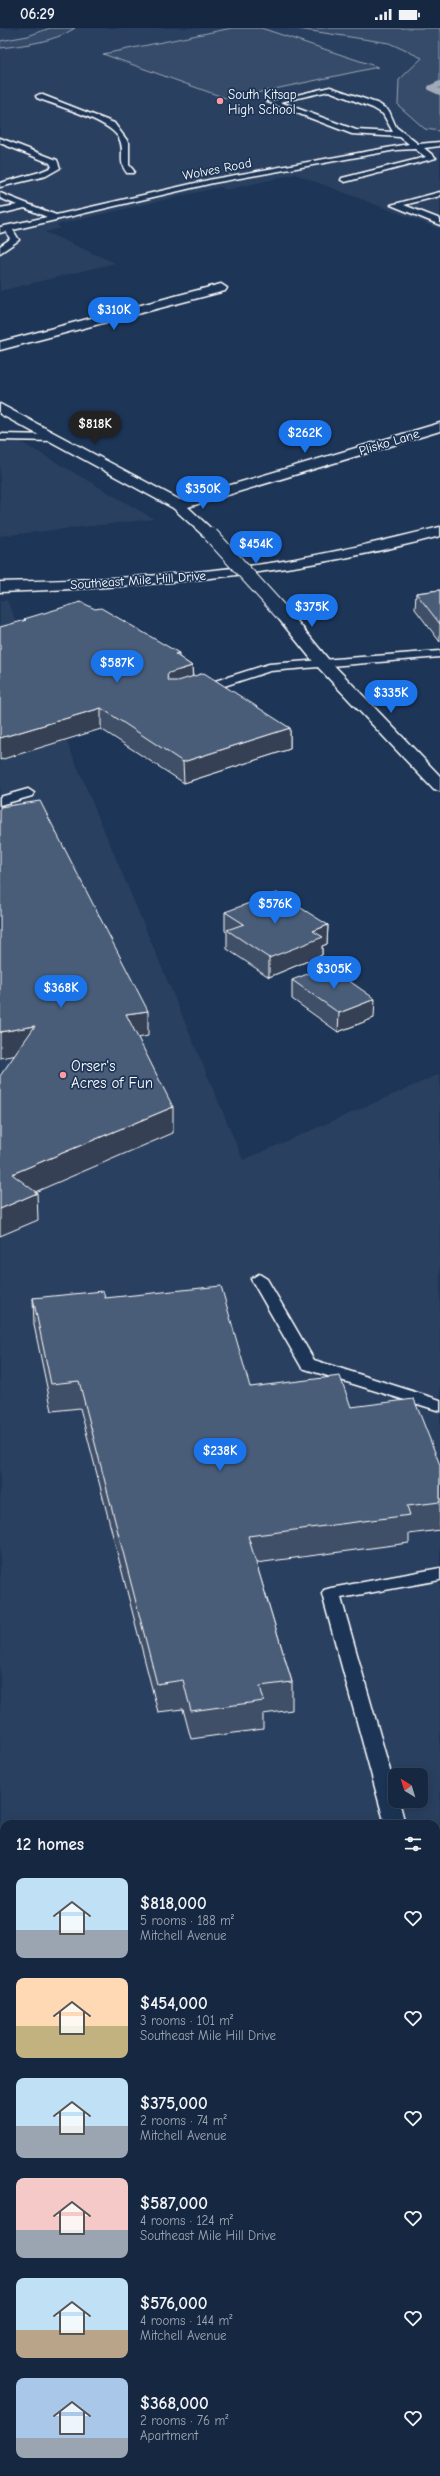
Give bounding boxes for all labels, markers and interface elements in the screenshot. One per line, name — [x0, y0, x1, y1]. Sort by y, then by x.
text: 06:29 — [20, 5, 55, 23]
place label: South Kitsap High School — [228, 87, 297, 117]
marker: South Kitsap High School — [215, 96, 225, 106]
street label: Wolves Road — [181, 155, 253, 183]
pin: $310K — [86, 297, 142, 331]
text: $310K — [97, 302, 131, 317]
pin: $818K — [67, 411, 123, 445]
text: $818K — [78, 416, 112, 431]
pin: $262K — [277, 420, 333, 454]
text: $262K — [288, 425, 322, 440]
street label: Plisko Lane — [357, 426, 421, 458]
pin: $350K — [175, 476, 231, 510]
text: $350K — [185, 481, 221, 496]
pin: $454K — [228, 531, 284, 565]
text: $454K — [239, 536, 273, 551]
street label: Southeast Mile Hill Drive — [70, 568, 207, 592]
pin: $375K — [284, 594, 340, 628]
text: $375K — [295, 599, 329, 614]
pin: $587K — [89, 650, 145, 684]
text: $587K — [100, 655, 134, 670]
pin: $335K — [363, 680, 419, 714]
text: $335K — [374, 685, 408, 700]
pin: $576K — [247, 891, 303, 925]
text: $576K — [258, 896, 292, 911]
pin: $305K — [306, 956, 362, 990]
text: $305K — [316, 961, 352, 976]
pin: $368K — [33, 975, 89, 1009]
text: $368K — [43, 980, 79, 995]
place label: Orser's Acres of Fun — [71, 1057, 153, 1092]
marker: Orser's Acres of Fun — [58, 1070, 68, 1080]
pin: $238K — [192, 1438, 248, 1472]
text: $238K — [203, 1443, 237, 1458]
north arrow — [388, 1768, 428, 1808]
map controls — [388, 1768, 428, 1808]
icon: filters — [402, 1833, 424, 1855]
text: 12 homes — [16, 1835, 84, 1854]
icon: home — [48, 1894, 96, 1942]
text: $818,000 — [140, 1894, 207, 1913]
icon: heart — [402, 1907, 424, 1929]
text: 5 rooms · 188 m² — [140, 1913, 234, 1928]
text: Mitchell Avenue — [140, 1928, 227, 1943]
icon: home — [48, 1994, 96, 2042]
text: $454,000 — [140, 1994, 208, 2013]
icon: heart — [402, 2007, 424, 2029]
text: 3 rooms · 101 m² — [140, 2013, 233, 2028]
text: Southeast Mile Hill Drive — [140, 2028, 276, 2043]
icon: home — [48, 2094, 96, 2142]
text: $375,000 — [140, 2094, 208, 2113]
icon: heart — [402, 2107, 424, 2129]
text: 2 rooms · 74 m² — [140, 2113, 227, 2128]
text: Mitchell Avenue — [140, 2128, 227, 2143]
icon: home — [48, 2194, 96, 2242]
text: $587,000 — [140, 2194, 208, 2213]
icon: heart — [402, 2207, 424, 2229]
text: 4 rooms · 124 m² — [140, 2213, 233, 2228]
text: Southeast Mile Hill Drive — [140, 2228, 276, 2243]
icon: home — [48, 2294, 96, 2342]
text: $576,000 — [140, 2294, 208, 2313]
icon: heart — [402, 2307, 424, 2329]
text: 4 rooms · 144 m² — [140, 2313, 233, 2328]
text: Mitchell Avenue — [140, 2328, 227, 2343]
icon: home — [48, 2394, 96, 2442]
text: $368,000 — [140, 2394, 209, 2413]
icon: heart — [402, 2407, 424, 2429]
text: 2 rooms · 76 m² — [140, 2413, 228, 2428]
text: Apartment — [140, 2428, 198, 2443]

